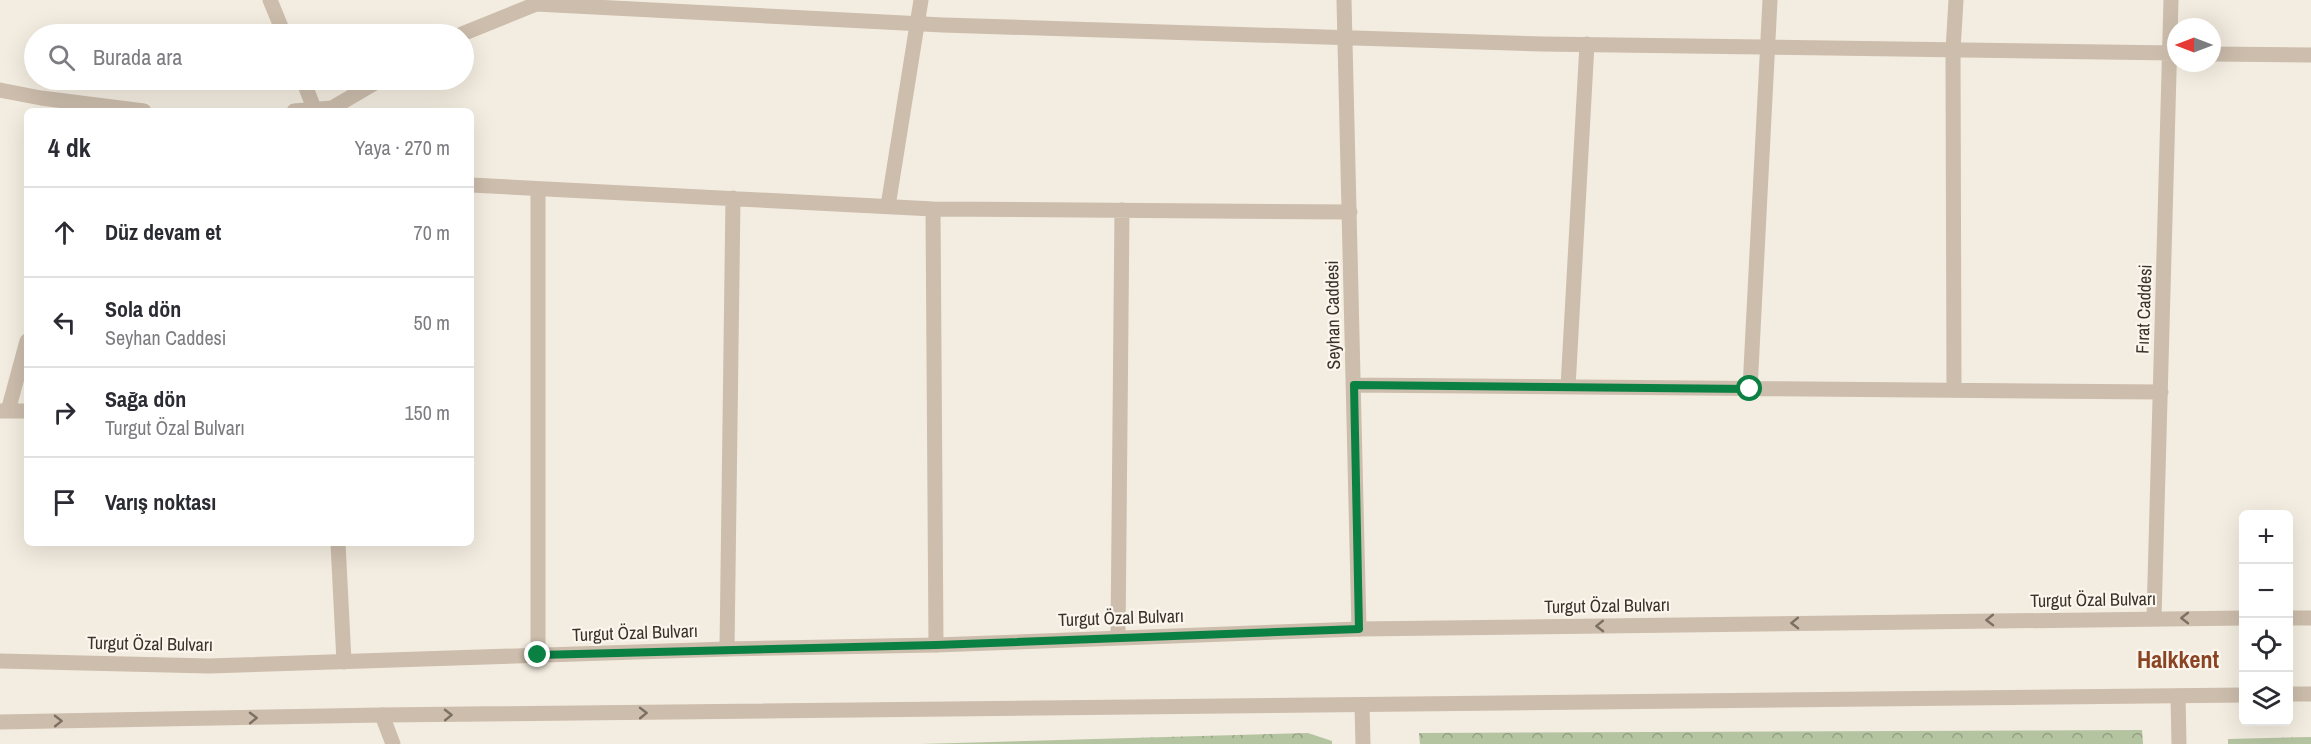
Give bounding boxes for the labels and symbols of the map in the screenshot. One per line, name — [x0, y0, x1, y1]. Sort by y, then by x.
north arrow — [2167, 18, 2221, 72]
street label: Seyhan Caddesi — [1319, 260, 1346, 370]
street label: Fırat Caddesi — [2129, 264, 2158, 354]
route start — [1736, 375, 1762, 401]
street label: Turgut Özal Bulvarı — [2030, 586, 2156, 613]
street label: Turgut Özal Bulvarı — [1544, 592, 1670, 619]
street label: Turgut Özal Bulvarı — [1058, 603, 1184, 632]
one-way arrow — [2181, 612, 2190, 624]
one-way arrow — [1986, 614, 1995, 627]
one-way arrow — [1791, 617, 1800, 629]
street label: Turgut Özal Bulvarı — [572, 618, 698, 647]
one-way arrow — [1596, 620, 1605, 632]
street label: Turgut Özal Bulvarı — [87, 630, 213, 657]
route end — [524, 641, 550, 667]
district label: Halkkent — [2137, 643, 2219, 675]
one-way arrow — [639, 707, 648, 719]
one-way arrow — [444, 709, 453, 721]
one-way arrow — [249, 711, 258, 724]
one-way arrow — [54, 715, 63, 727]

